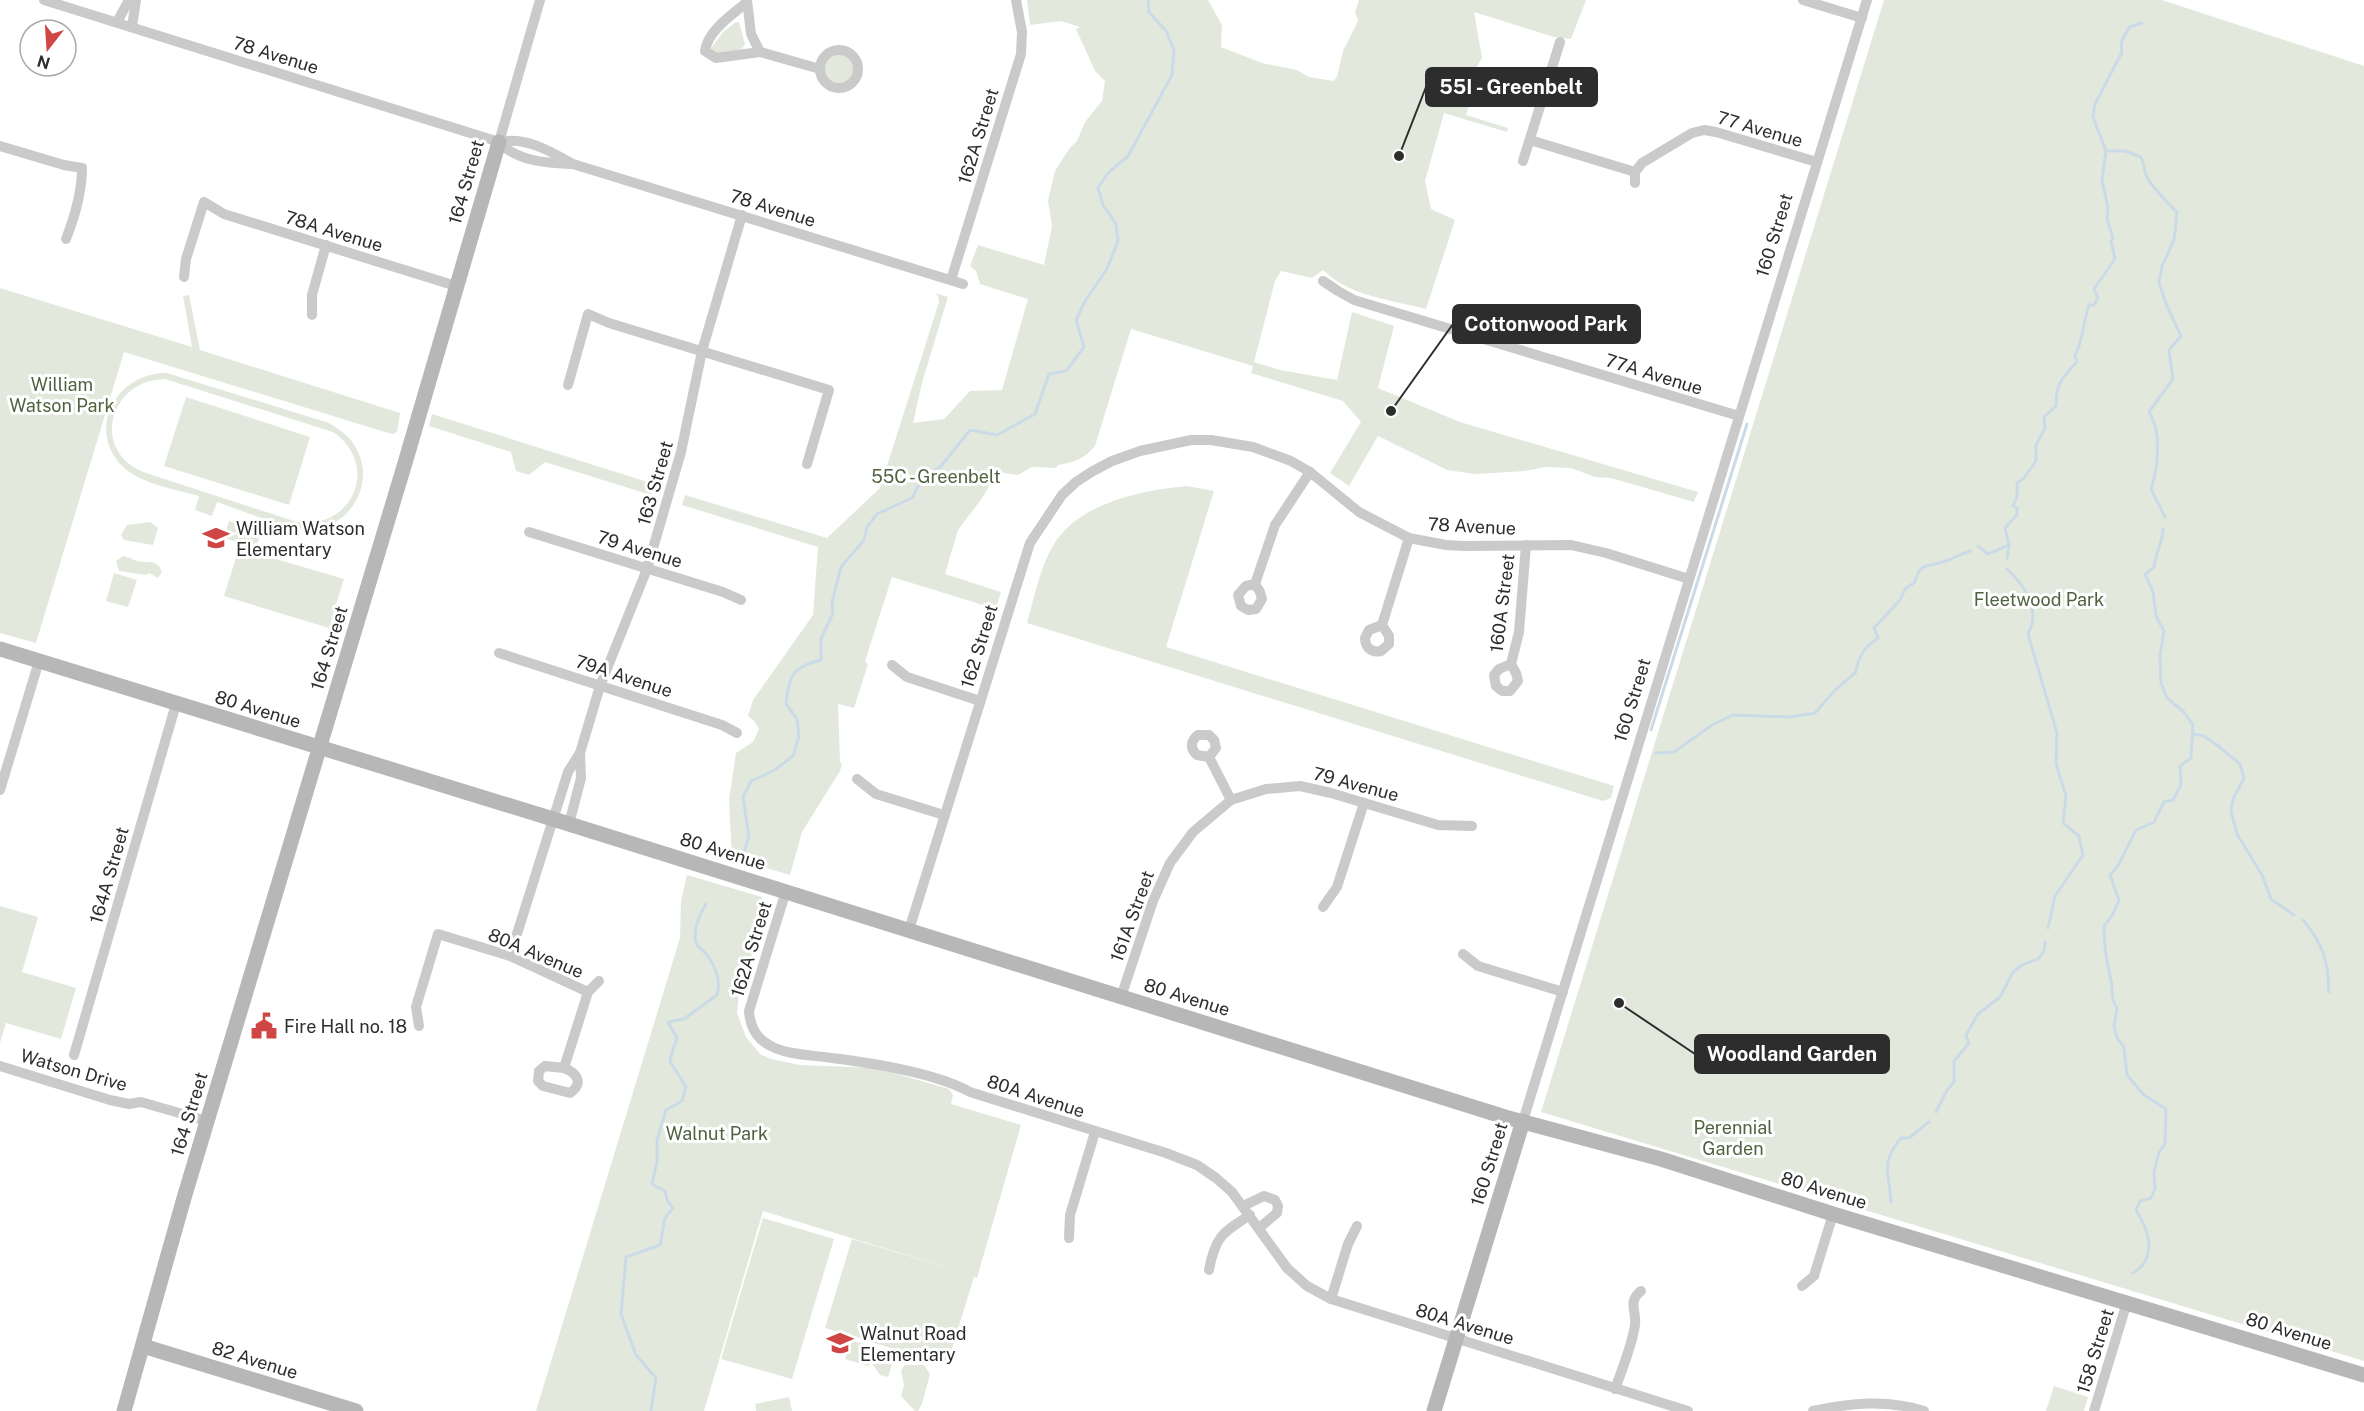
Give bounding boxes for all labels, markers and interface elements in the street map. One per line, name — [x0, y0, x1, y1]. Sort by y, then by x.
north arrow — [18, 18, 78, 78]
street label: 78 Avenue — [231, 32, 321, 78]
text: N — [35, 51, 53, 73]
callout: 55I - Greenbelt — [1426, 68, 1597, 106]
text: 55I - Greenbelt — [1439, 75, 1583, 99]
street label: 162A Street — [953, 86, 1003, 186]
street label: 77 Avenue — [1715, 107, 1805, 151]
street label: 164 Street — [444, 137, 488, 227]
street label: 78 Avenue — [728, 185, 818, 231]
street label: 160 Street — [1751, 191, 1797, 279]
street label: 78A Avenue — [283, 206, 385, 256]
callout: Cottonwood Park — [1453, 305, 1640, 343]
text: Cottonwood Park — [1464, 312, 1628, 336]
street label: 77A Avenue — [1603, 349, 1705, 399]
park label: William Watson Park — [9, 374, 115, 416]
street label: 163 Street — [633, 438, 677, 528]
park label: 55C - Greenbelt — [871, 466, 1001, 487]
street label: 78 Avenue — [1427, 513, 1517, 539]
place label: William Watson Elementary — [236, 518, 365, 560]
school or university icon: William Watson Elementary — [201, 523, 231, 553]
street label: 79 Avenue — [595, 526, 685, 572]
street label: 160A Street — [1486, 553, 1518, 653]
park label: Fleetwood Park — [1974, 589, 2104, 610]
street label: 162 Street — [956, 602, 1002, 690]
street label: 164 Street — [306, 603, 352, 693]
street label: 79A Avenue — [573, 650, 675, 702]
street label: 160 Street — [1609, 656, 1655, 744]
street label: 80 Avenue — [212, 686, 304, 732]
street label: 79 Avenue — [1311, 762, 1401, 806]
street label: 164A Street — [85, 824, 133, 926]
street label: 80 Avenue — [677, 828, 769, 874]
street label: 161A Street — [1106, 867, 1158, 965]
street label: 162A Street — [726, 899, 776, 999]
street label: 80A Avenue — [485, 923, 587, 983]
street label: 80 Avenue — [1141, 974, 1233, 1020]
public building icon: Fire Hall no. 18 — [249, 1011, 279, 1041]
place label: Fire Hall no. 18 — [284, 1016, 407, 1037]
callout: Woodland Garden — [1695, 1035, 1889, 1073]
text: Woodland Garden — [1707, 1042, 1877, 1066]
street label: Watson Drive — [18, 1045, 130, 1095]
street label: 164 Street — [166, 1069, 212, 1159]
street label: 80A Avenue — [984, 1070, 1088, 1122]
park label: Perennial Garden — [1693, 1117, 1773, 1159]
street label: 160 Street — [1466, 1120, 1512, 1208]
park label: Walnut Park — [666, 1123, 768, 1144]
street label: 80 Avenue — [1778, 1167, 1870, 1213]
street label: 80A Avenue — [1413, 1299, 1517, 1349]
street label: 158 Street — [2072, 1306, 2118, 1396]
street label: 80 Avenue — [2243, 1308, 2335, 1354]
place label: Walnut Road Elementary — [860, 1323, 967, 1365]
school or university icon: Walnut Road Elementary — [825, 1328, 855, 1358]
street label: 82 Avenue — [210, 1337, 300, 1383]

